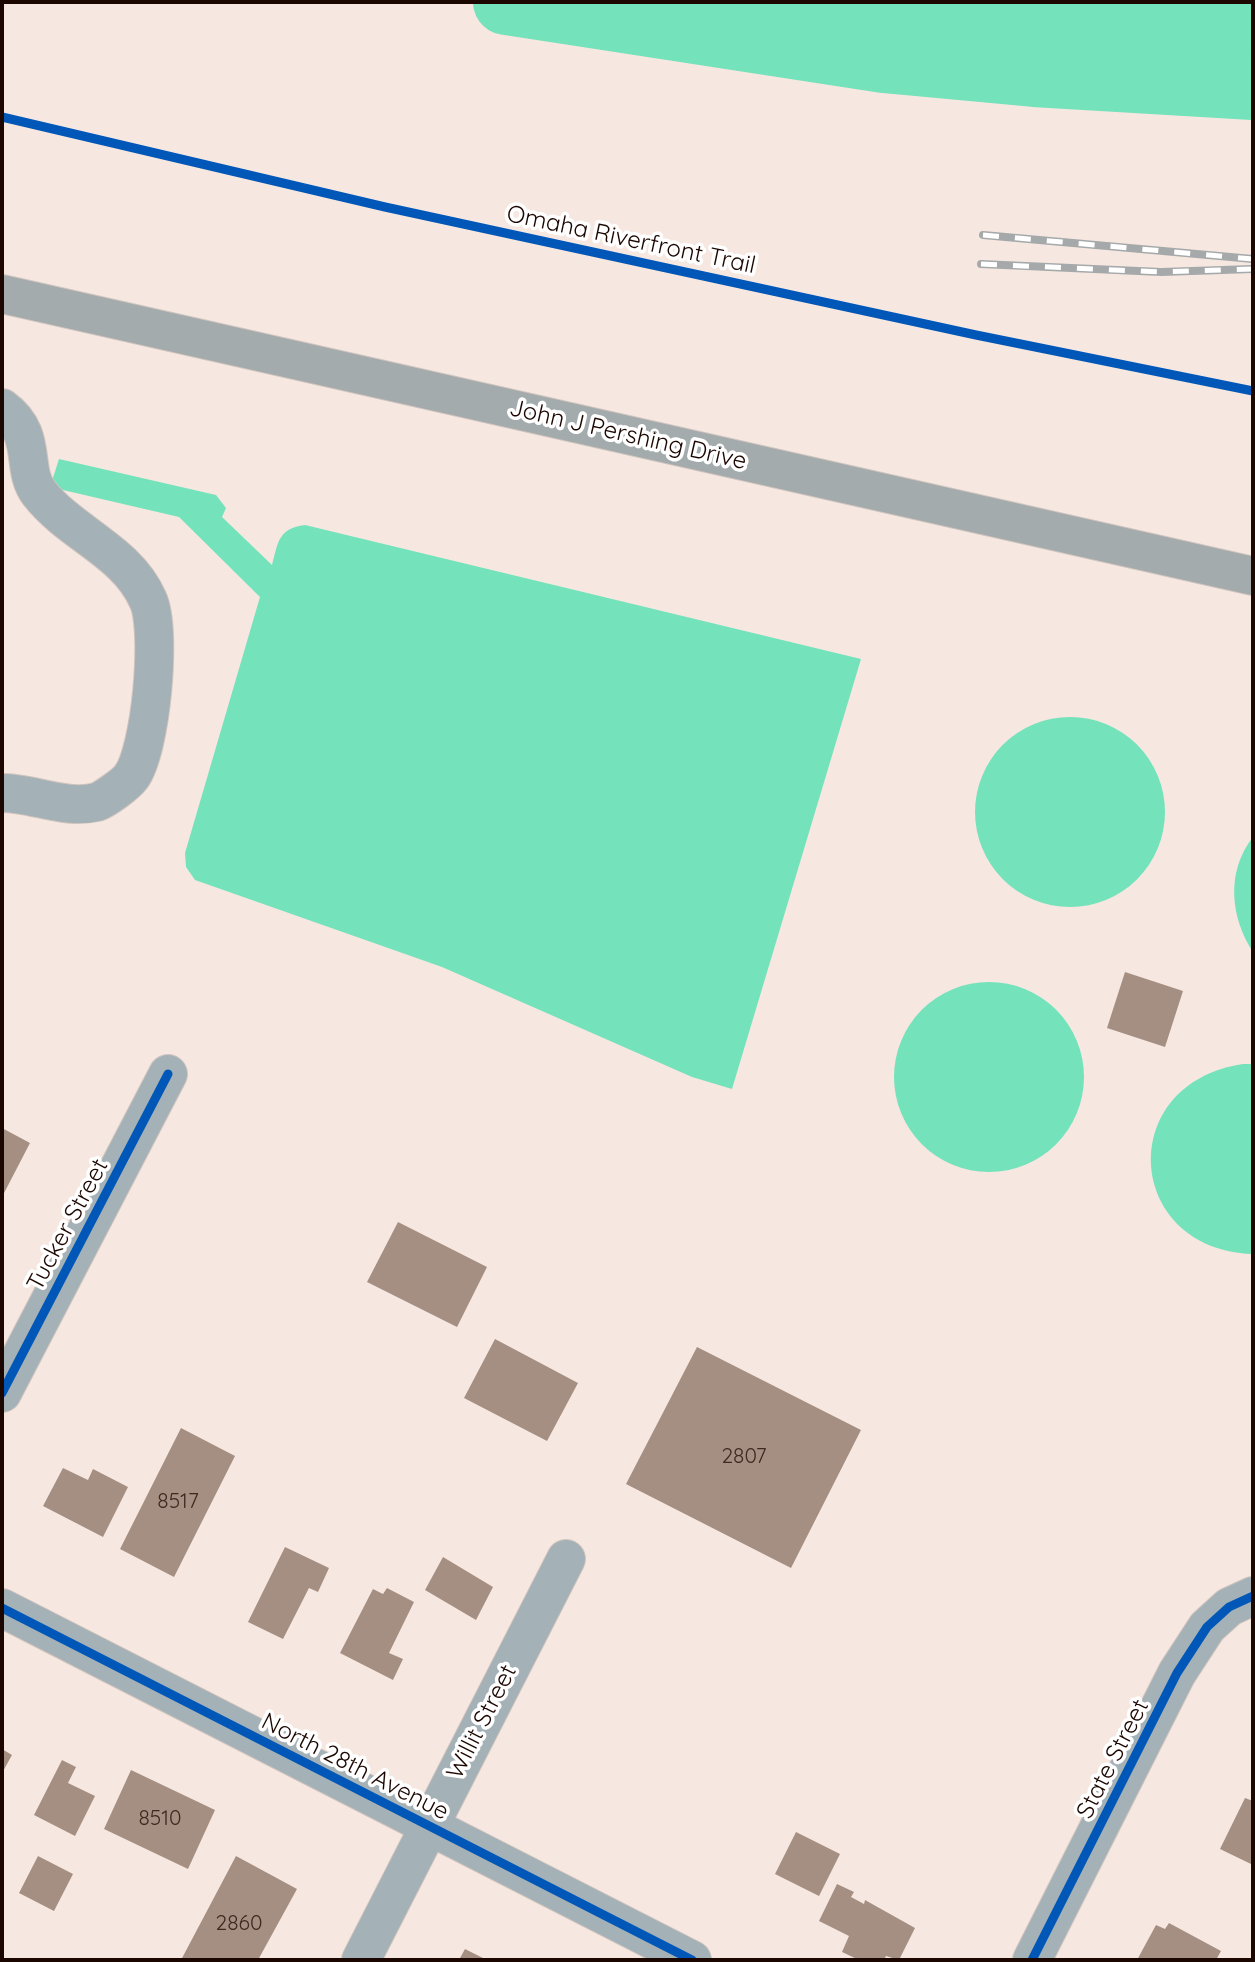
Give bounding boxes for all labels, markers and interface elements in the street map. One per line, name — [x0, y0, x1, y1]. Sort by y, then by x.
street label: Omaha Riverfront Trail — [504, 200, 758, 280]
street label: John J Pershing Drive — [507, 394, 749, 476]
street label: Tucker Street — [21, 1154, 115, 1296]
house number: 2807 — [721, 1444, 767, 1470]
house number: 8517 — [157, 1489, 199, 1515]
street label: Willit Street — [441, 1660, 523, 1784]
street label: State Street — [1071, 1695, 1155, 1823]
street label: North 28th Avenue — [257, 1707, 453, 1827]
house number: 8510 — [138, 1806, 182, 1832]
house number: 2860 — [216, 1911, 262, 1937]

